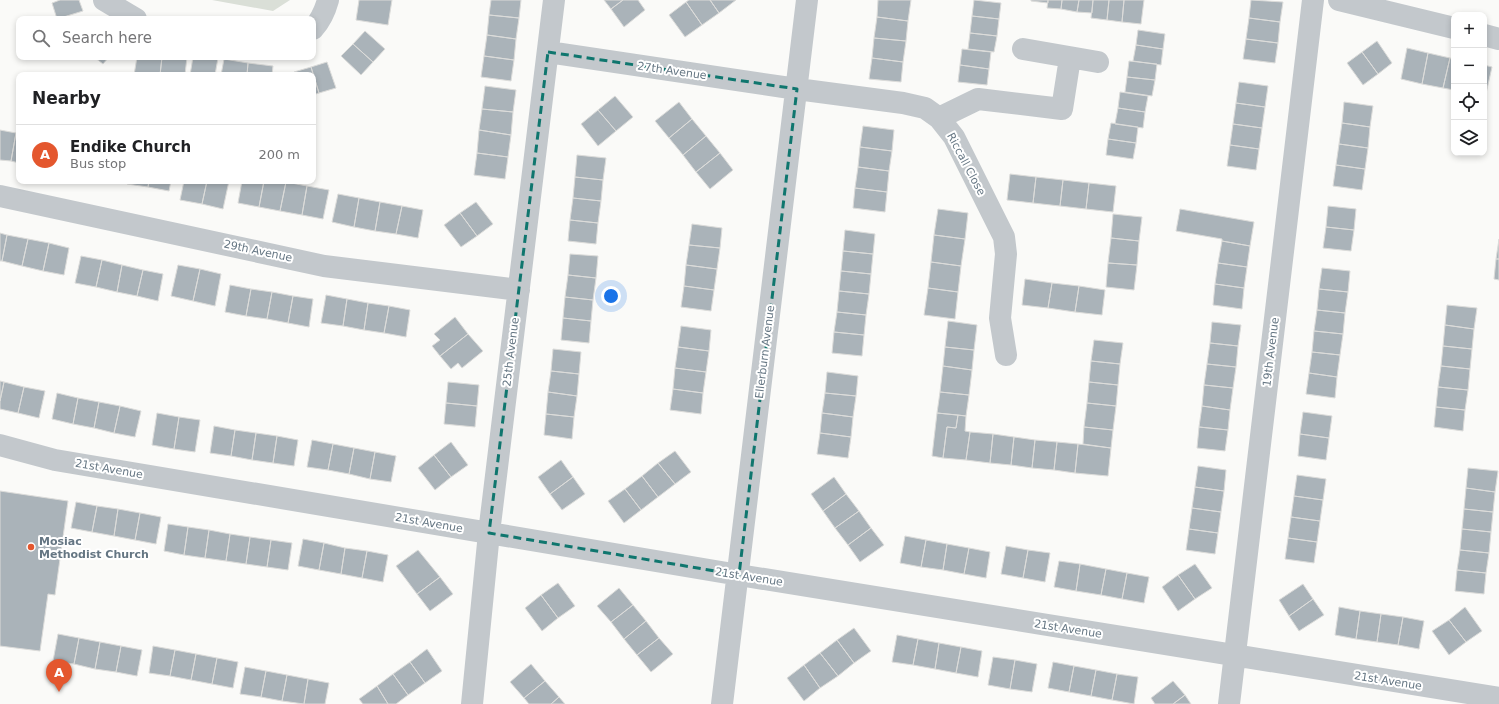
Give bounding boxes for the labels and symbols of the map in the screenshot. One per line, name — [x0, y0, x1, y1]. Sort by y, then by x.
street label: 27th Avenue — [637, 60, 708, 82]
street label: Riccall Close — [944, 130, 988, 198]
street label: 29th Avenue — [223, 237, 294, 265]
your location — [601, 286, 621, 306]
street label: Ellerburn Avenue — [753, 304, 777, 399]
street label: 25th Avenue — [500, 316, 522, 387]
street label: 19th Avenue — [1260, 316, 1282, 387]
street label: 21st Avenue — [74, 457, 144, 481]
street label: 21st Avenue — [394, 511, 464, 535]
place label: Mosiac Methodist Church — [39, 535, 149, 561]
marker: Mosiac Methodist Church — [26, 542, 36, 552]
street label: 21st Avenue — [714, 565, 784, 589]
street label: 21st Avenue — [1033, 617, 1103, 641]
pin: A — [46, 659, 72, 692]
street label: 21st Avenue — [1353, 669, 1423, 693]

